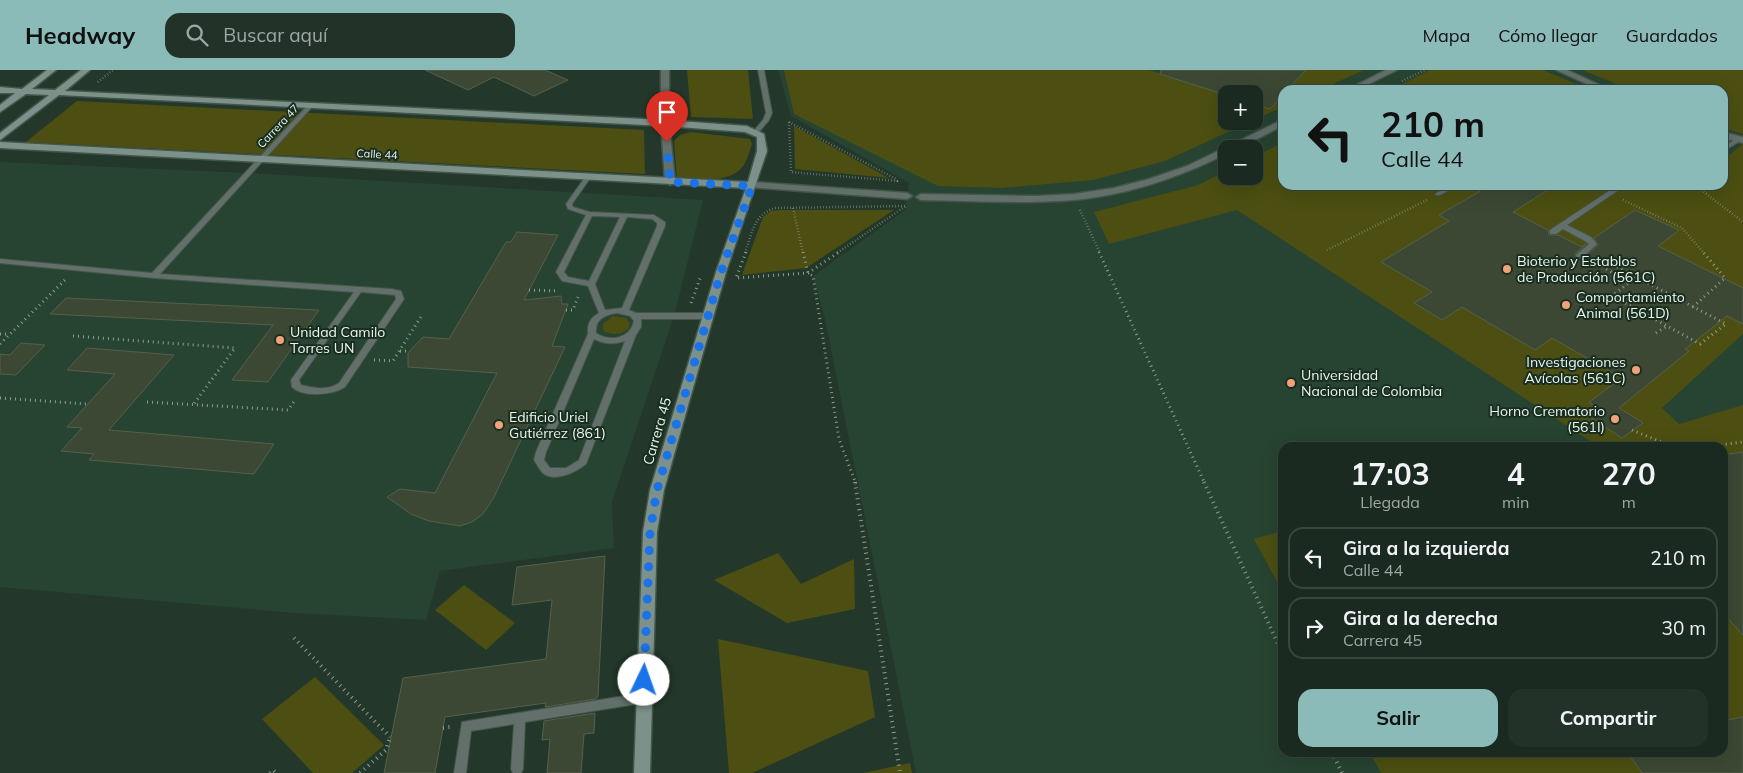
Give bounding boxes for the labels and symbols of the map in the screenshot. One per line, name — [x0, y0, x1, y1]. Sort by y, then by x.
pin — [646, 91, 688, 142]
street label: Carrera 47 — [254, 101, 302, 151]
street label: Calle 44 — [356, 146, 398, 162]
place label: Bioterio y Establos de Producción (561C) — [1517, 252, 1656, 286]
marker: Bioterio y Establos de Producción (561C) — [1501, 263, 1513, 275]
place label: Comportamiento Animal (561D) — [1576, 288, 1685, 322]
marker: Comportamiento Animal (561D) — [1560, 299, 1572, 311]
place label: Unidad Camilo Torres UN — [290, 323, 385, 357]
marker: Unidad Camilo Torres UN — [274, 334, 286, 346]
place label: Investigaciones Avícolas (561C) — [1525, 353, 1626, 387]
marker: Investigaciones Avícolas (561C) — [1630, 364, 1642, 376]
place label: Universidad Nacional de Colombia — [1301, 366, 1442, 400]
marker: Universidad Nacional de Colombia — [1285, 377, 1297, 389]
street label: Carrera 45 — [639, 395, 675, 467]
place label: Horno Crematorio (561I) — [1489, 402, 1605, 436]
place label: Edificio Uriel Gutiérrez (861) — [509, 408, 606, 442]
marker: Horno Crematorio (561I) — [1609, 413, 1621, 425]
marker: Edificio Uriel Gutiérrez (861) — [493, 419, 505, 431]
position arrow — [617, 653, 669, 705]

